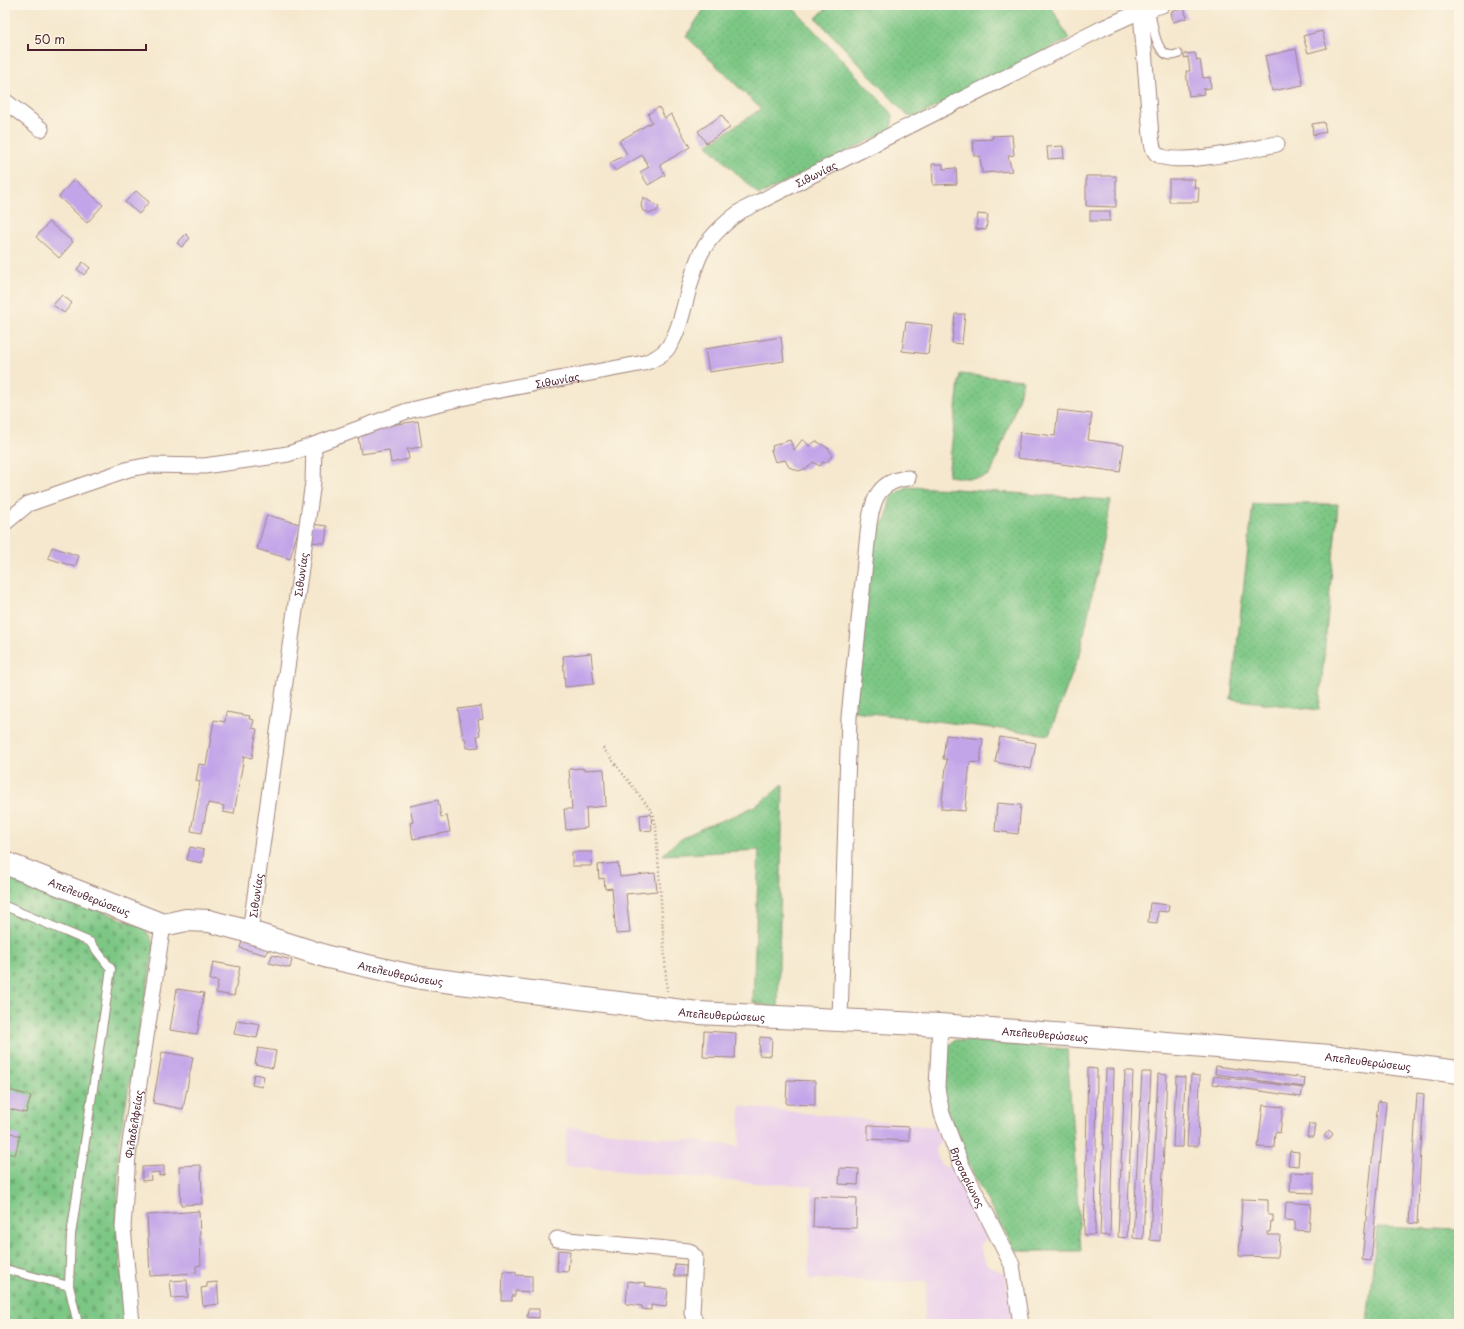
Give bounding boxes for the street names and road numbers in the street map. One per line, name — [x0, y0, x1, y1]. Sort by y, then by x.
street label: Σιθωνίας — [792, 156, 839, 190]
street label: Σιθωνίας — [534, 368, 581, 391]
street label: Σιθωνίας — [290, 551, 311, 598]
street label: Σιθωνίας — [245, 872, 266, 919]
street label: Απελευθερώσεως — [47, 873, 133, 919]
street label: Απελευθερώσεως — [357, 957, 444, 988]
street label: Απελευθερώσεως — [678, 1003, 765, 1024]
street label: Απελευθερώσεως — [1001, 1022, 1089, 1044]
street label: Απελευθερώσεως — [1324, 1048, 1412, 1073]
street label: Φιλαδελφείας — [120, 1089, 145, 1159]
street label: Βησσαρίωνος — [948, 1145, 989, 1210]

